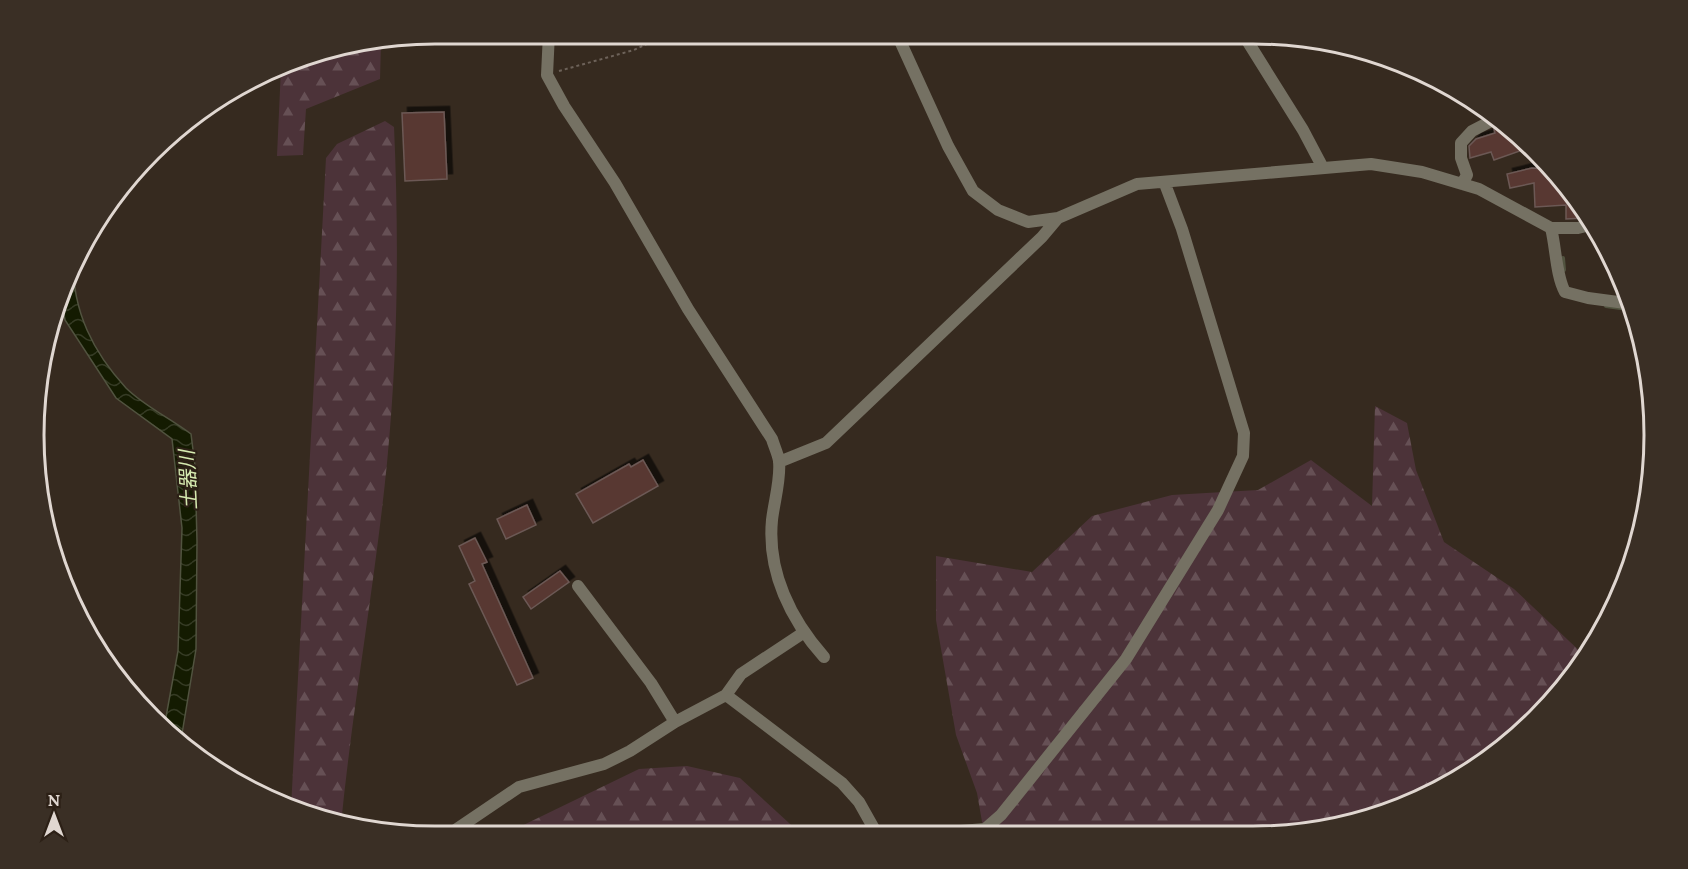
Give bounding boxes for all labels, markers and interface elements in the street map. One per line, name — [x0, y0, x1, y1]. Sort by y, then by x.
water label: 土器川 — [173, 447, 202, 511]
north arrow — [24, 785, 84, 845]
text: N — [48, 790, 60, 810]

